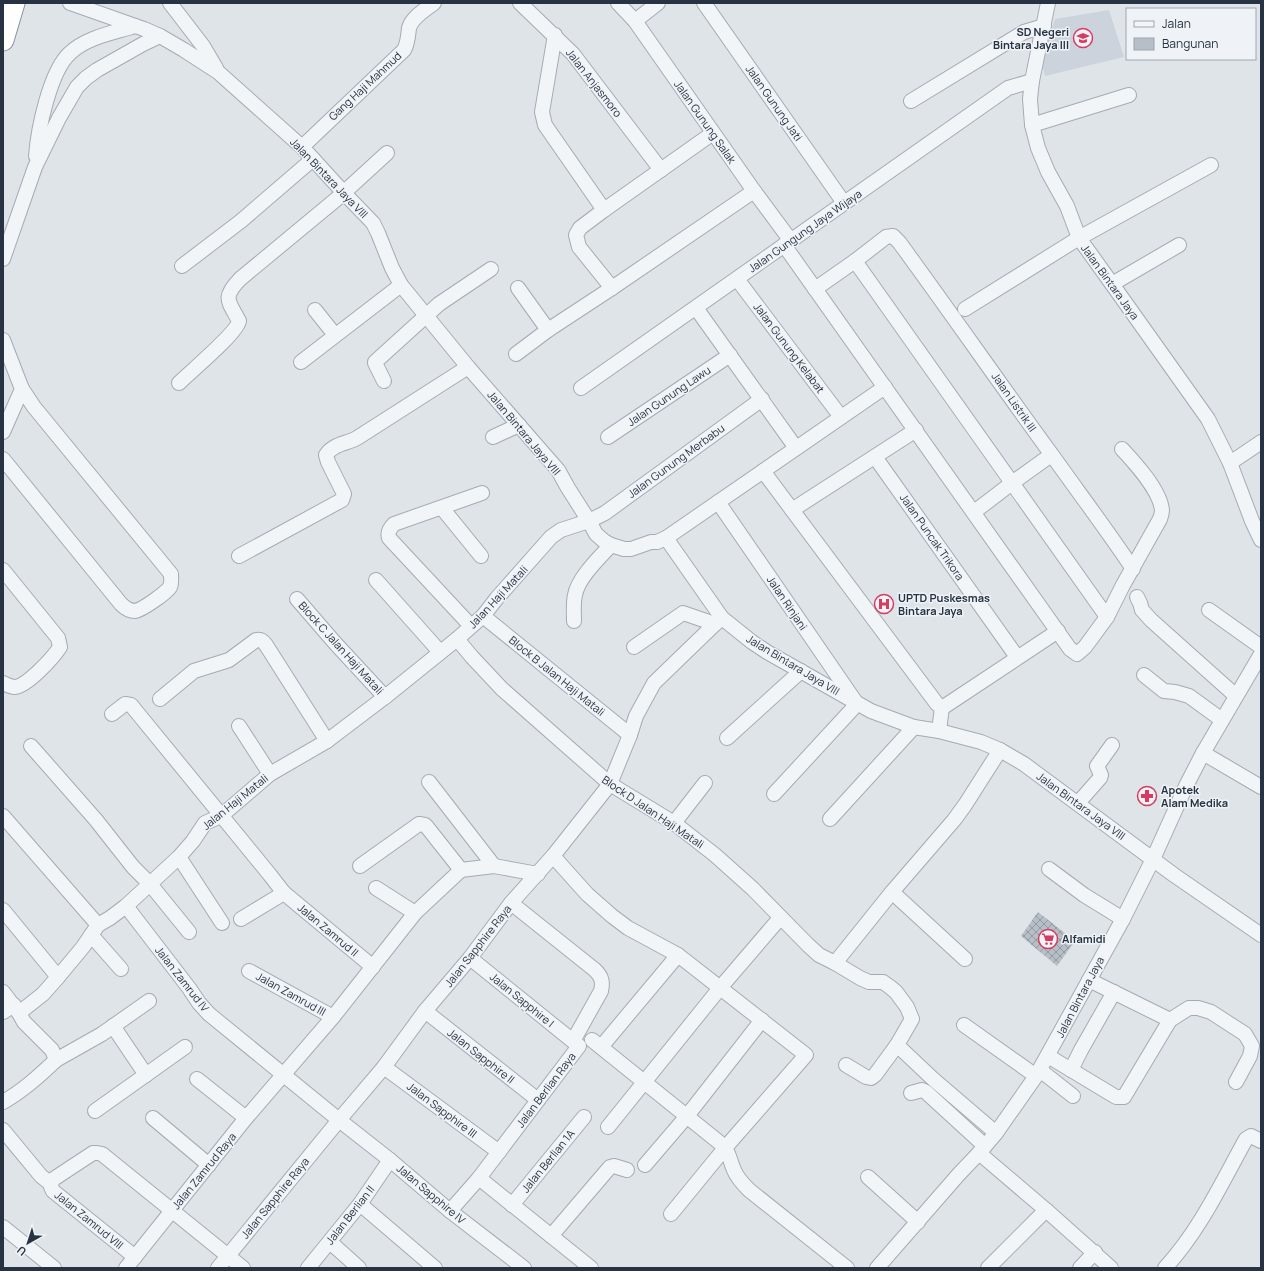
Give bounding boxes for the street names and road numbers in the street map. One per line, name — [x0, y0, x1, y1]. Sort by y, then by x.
street label: Jalan Anjasmoro — [563, 45, 626, 120]
street label: Gang Haji Mahmud — [325, 48, 404, 123]
street label: Jalan Gunung Jati — [743, 62, 806, 144]
street label: Jalan Gunung Salak — [671, 77, 740, 167]
street label: Jalan Bintara Jaya VIII — [287, 134, 372, 221]
street label: Jalan Gungung Jaya Wijaya — [745, 186, 864, 276]
street label: Jalan Bintara Jaya — [1078, 241, 1143, 322]
street label: Jalan Gunung Kelabat — [750, 299, 828, 396]
street label: Jalan Gunung Lawu — [624, 362, 713, 429]
street label: Jalan Listrik III — [989, 369, 1040, 434]
street label: Jalan Bintara Jaya VIII — [485, 387, 564, 478]
street label: Jalan Gunung Merbabu — [624, 420, 727, 501]
street label: Jalan Puncak Trikora — [897, 490, 968, 583]
street label: Jalan Haji Matali — [465, 562, 531, 631]
street label: Jalan Rinjani — [764, 573, 811, 633]
street label: Block C Jalan Haji Matali — [296, 598, 387, 697]
street label: Jalan Bintara Jaya VIII — [744, 631, 843, 698]
street label: Block B Jalan Haji Matali — [506, 632, 608, 719]
street label: Jalan Bintara Jaya VIII — [1034, 768, 1129, 843]
street label: Jalan Haji Matali — [199, 770, 271, 833]
street label: Block D Jalan Haji Matali — [599, 772, 707, 851]
street label: Jalan Zamrud II — [295, 900, 362, 960]
street label: Jalan Sapphire Raya — [441, 901, 514, 990]
street label: Jalan Zamrud IV — [152, 943, 213, 1015]
street label: Jalan Bintara Jaya — [1052, 954, 1107, 1040]
street label: Jalan Zamrud III — [254, 968, 329, 1019]
street label: Jalan Sapphire I — [487, 969, 558, 1030]
street label: Jalan Sapphire II — [445, 1025, 518, 1087]
street label: Jalan Berlian Raya — [512, 1049, 579, 1130]
street label: Jalan Sapphire III — [404, 1078, 480, 1141]
street label: Jalan Berlian 1A — [518, 1126, 578, 1195]
street label: Jalan Zamrud Raya — [168, 1129, 239, 1212]
street label: Jalan Sapphire Raya — [237, 1154, 312, 1241]
street label: Jalan Sapphire IV — [394, 1160, 469, 1227]
street label: Jalan Berlian II — [322, 1182, 377, 1247]
street label: Jalan Zamrud VIII — [52, 1187, 127, 1252]

